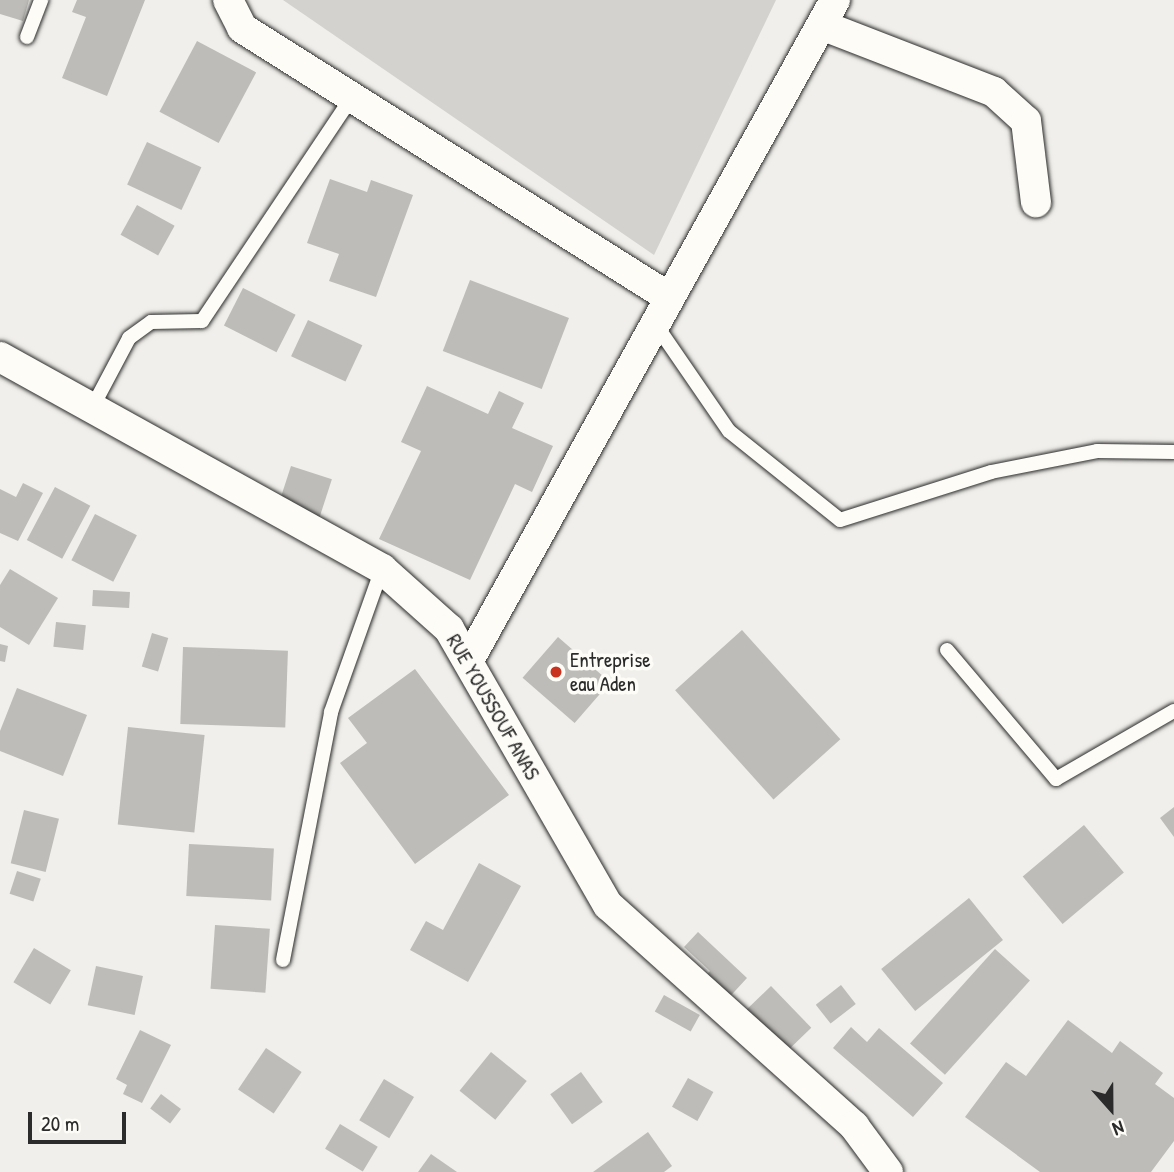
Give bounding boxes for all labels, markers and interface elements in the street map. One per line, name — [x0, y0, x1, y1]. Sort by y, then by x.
street label: RUE YOUSSOUF ANAS — [441, 630, 545, 784]
place label: Entreprise eau Aden — [570, 647, 651, 697]
marker: Entreprise eau Aden — [548, 664, 564, 680]
north arrow — [1076, 1074, 1146, 1144]
scale bar — [32, 1098, 130, 1142]
text: 20 m — [41, 1109, 79, 1138]
text: N — [1109, 1115, 1128, 1143]

